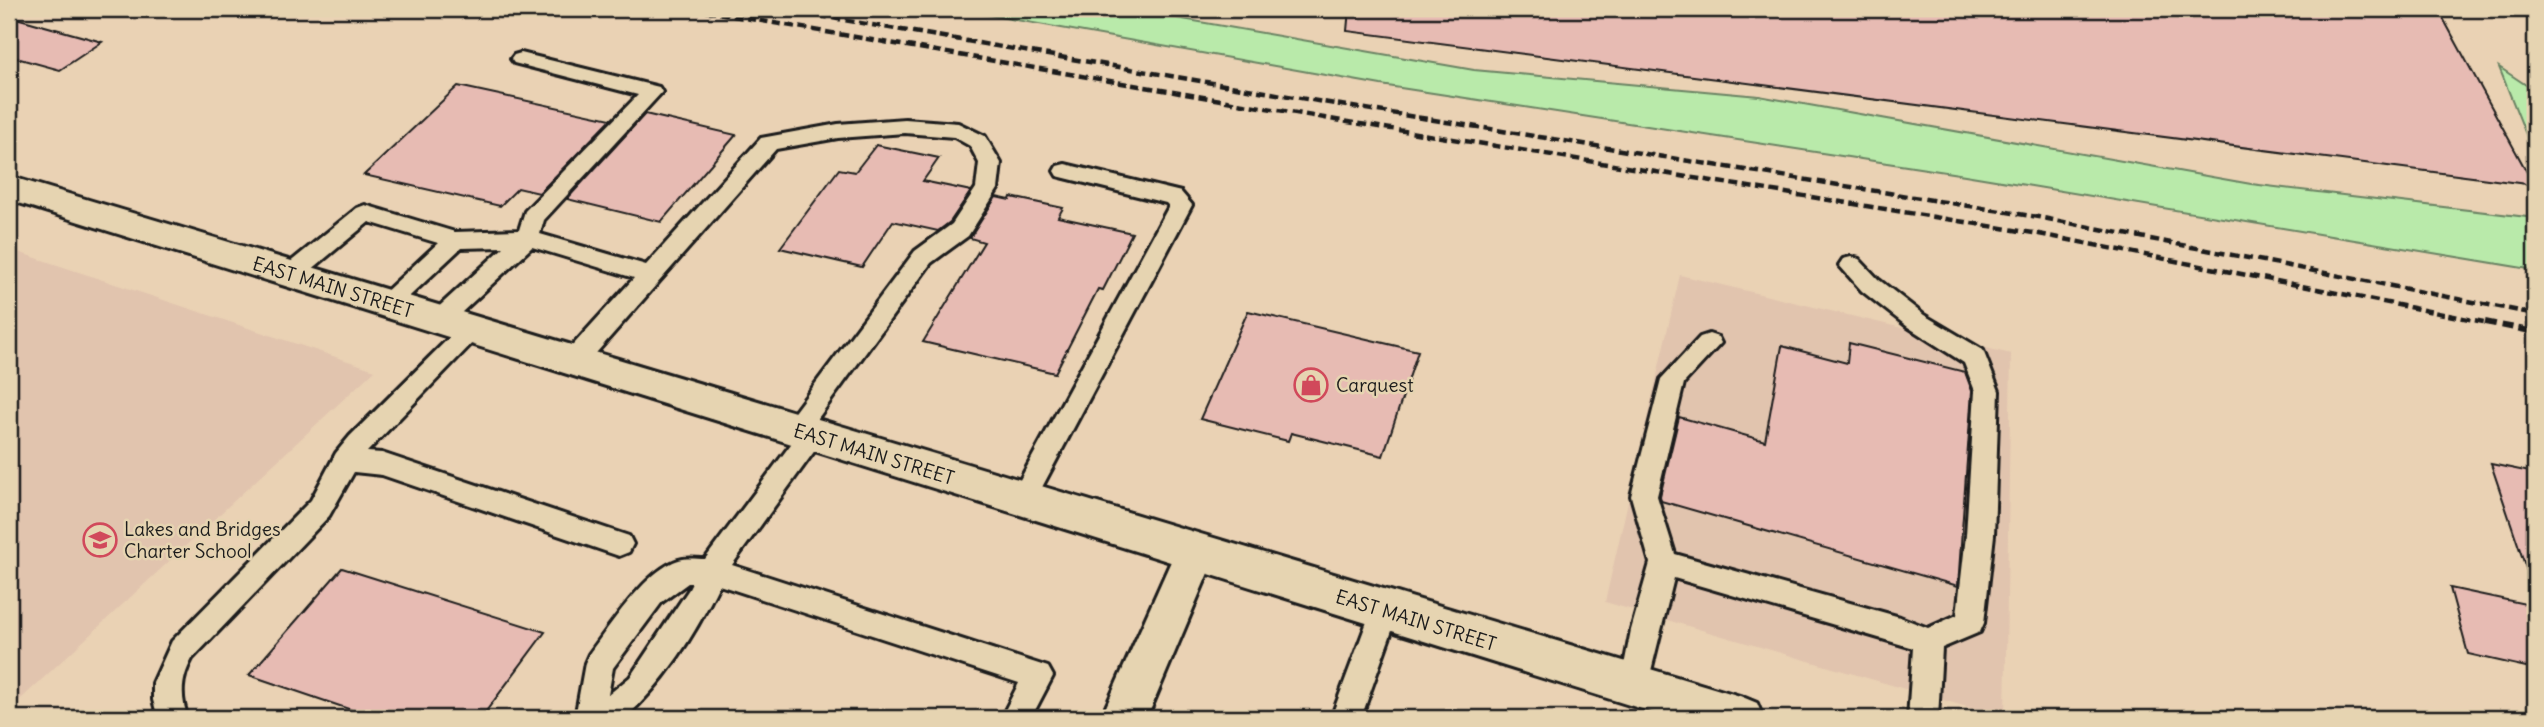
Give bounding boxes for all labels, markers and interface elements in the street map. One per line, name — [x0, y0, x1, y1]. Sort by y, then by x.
street label: EAST MAIN STREET — [250, 251, 416, 323]
shop icon: Carquest — [1292, 366, 1330, 404]
place label: Carquest — [1336, 373, 1414, 397]
street label: EAST MAIN STREET — [791, 418, 957, 490]
place label: Lakes and Bridges Charter School — [124, 517, 281, 563]
school or university icon: Lakes and Bridges Charter School — [81, 521, 119, 559]
street label: EAST MAIN STREET — [1333, 584, 1499, 656]

